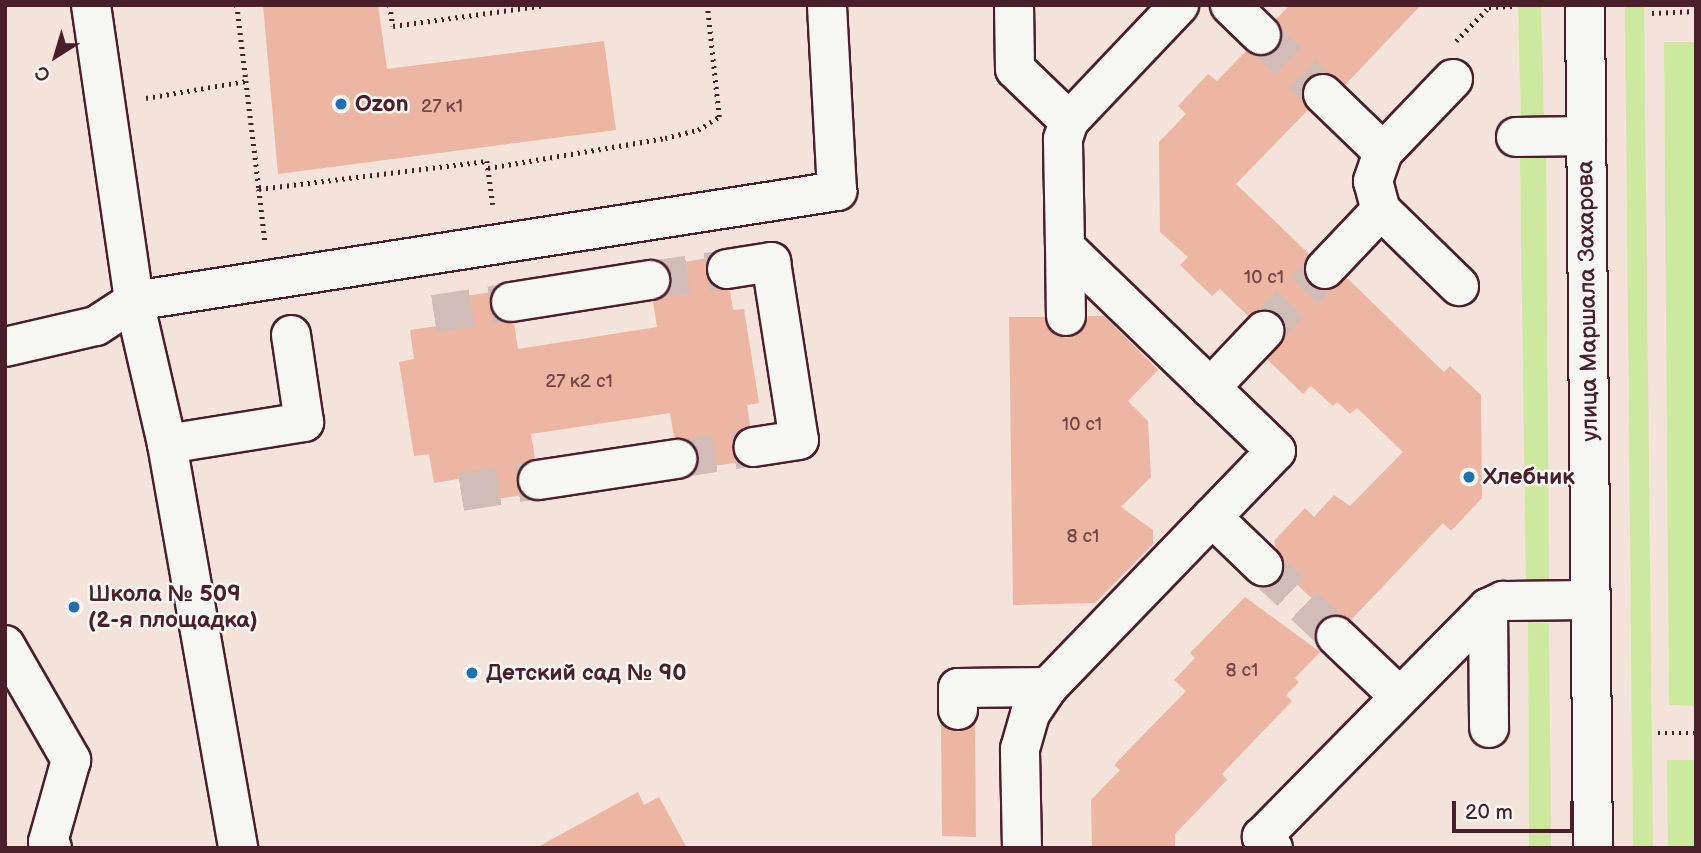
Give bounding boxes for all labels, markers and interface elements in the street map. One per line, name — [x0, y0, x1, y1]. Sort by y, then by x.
north arrow — [21, 21, 91, 91]
text: С — [31, 60, 55, 86]
place label: Ozon — [355, 90, 409, 118]
marker: Ozon — [333, 96, 349, 112]
house number: 27 к1 — [420, 96, 464, 118]
street label: улица Маршала Захарова — [1572, 160, 1604, 442]
house number: 10 с1 — [1244, 267, 1284, 289]
house number: 27 к2 с1 — [545, 371, 613, 393]
house number: 10 с1 — [1062, 414, 1102, 436]
place label: Хлебник — [1483, 463, 1575, 491]
marker: Хлебник — [1461, 469, 1477, 485]
house number: 8 с1 — [1067, 526, 1099, 548]
place label: Школа № 509 (2-я площадка) — [88, 580, 258, 634]
marker: Школа № 509 (2-я площадка) — [66, 599, 82, 615]
place label: Детский сад № 90 — [486, 659, 687, 687]
house number: 8 с1 — [1226, 660, 1258, 682]
marker: Детский сад № 90 — [464, 665, 480, 681]
scale bar — [1456, 786, 1578, 830]
text: 20 m — [1465, 800, 1513, 825]

